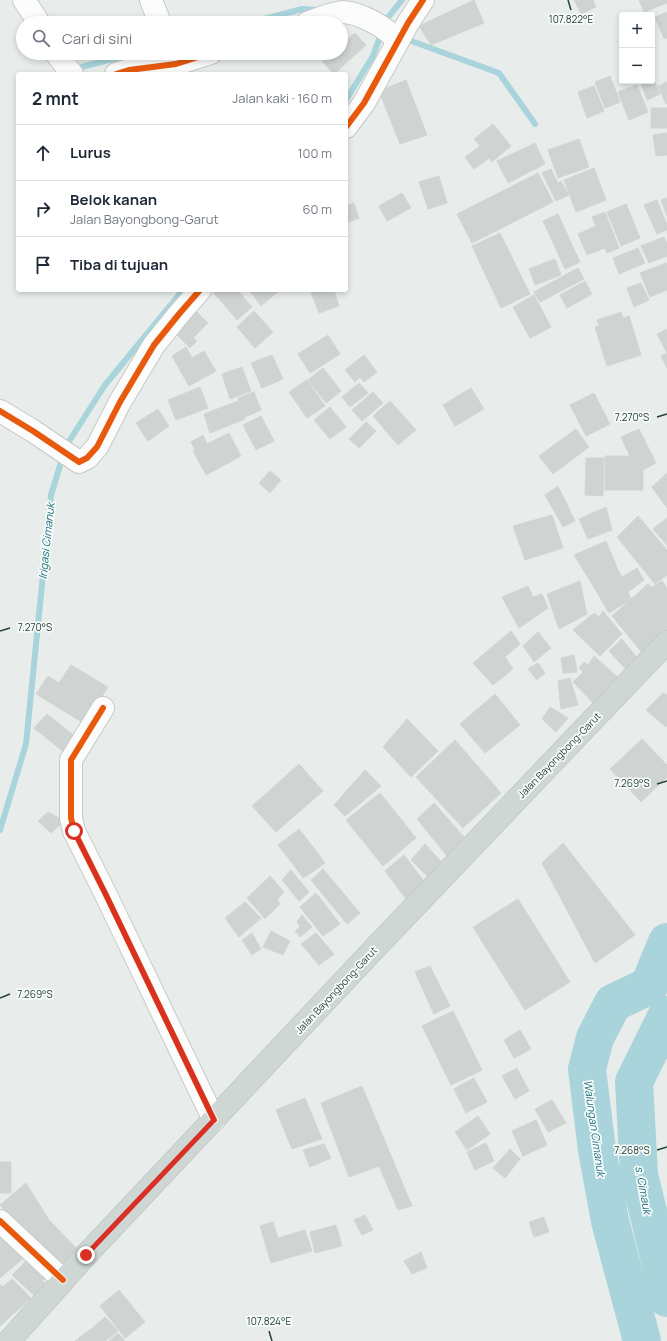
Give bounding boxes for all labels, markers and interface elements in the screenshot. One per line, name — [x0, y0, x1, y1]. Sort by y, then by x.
text: 107.822°E — [549, 12, 593, 26]
map controls — [619, 12, 655, 84]
button: + — [619, 12, 655, 48]
search box — [16, 16, 348, 60]
icon: search — [30, 27, 52, 49]
text: Cari di sini — [62, 28, 132, 49]
button: − — [619, 48, 655, 84]
text: 2 mnt — [32, 87, 79, 110]
text: Jalan kaki · 160 m — [232, 89, 332, 107]
icon: ahead — [32, 142, 54, 164]
text: Lurus — [70, 142, 111, 163]
text: 100 m — [297, 144, 332, 162]
text: Belok kanan — [70, 189, 157, 210]
icon: right — [32, 198, 54, 220]
text: 60 m — [302, 200, 332, 218]
text: Jalan Bayongbong-Garut — [70, 210, 219, 228]
icon: arrive — [32, 254, 54, 276]
text: Tiba di tujuan — [70, 254, 168, 275]
text: 7.270°S — [615, 410, 649, 424]
water label: Irigasi Cimanuk — [35, 501, 58, 580]
text: 7.270°S — [18, 620, 52, 634]
street label: Jalan Bayongbong-Garut — [514, 709, 604, 801]
text: 7.269°S — [614, 776, 650, 790]
route start — [65, 822, 83, 840]
street label: Jalan Bayongbong-Garut — [292, 943, 380, 1037]
text: 7.269°S — [17, 987, 53, 1001]
water label: Walungan Cimanuk — [581, 1079, 609, 1179]
text: 7.268°S — [614, 1143, 650, 1157]
water label: s. Cimauk — [632, 1165, 656, 1217]
route end — [77, 1246, 95, 1264]
text: 107.824°E — [247, 1314, 291, 1328]

